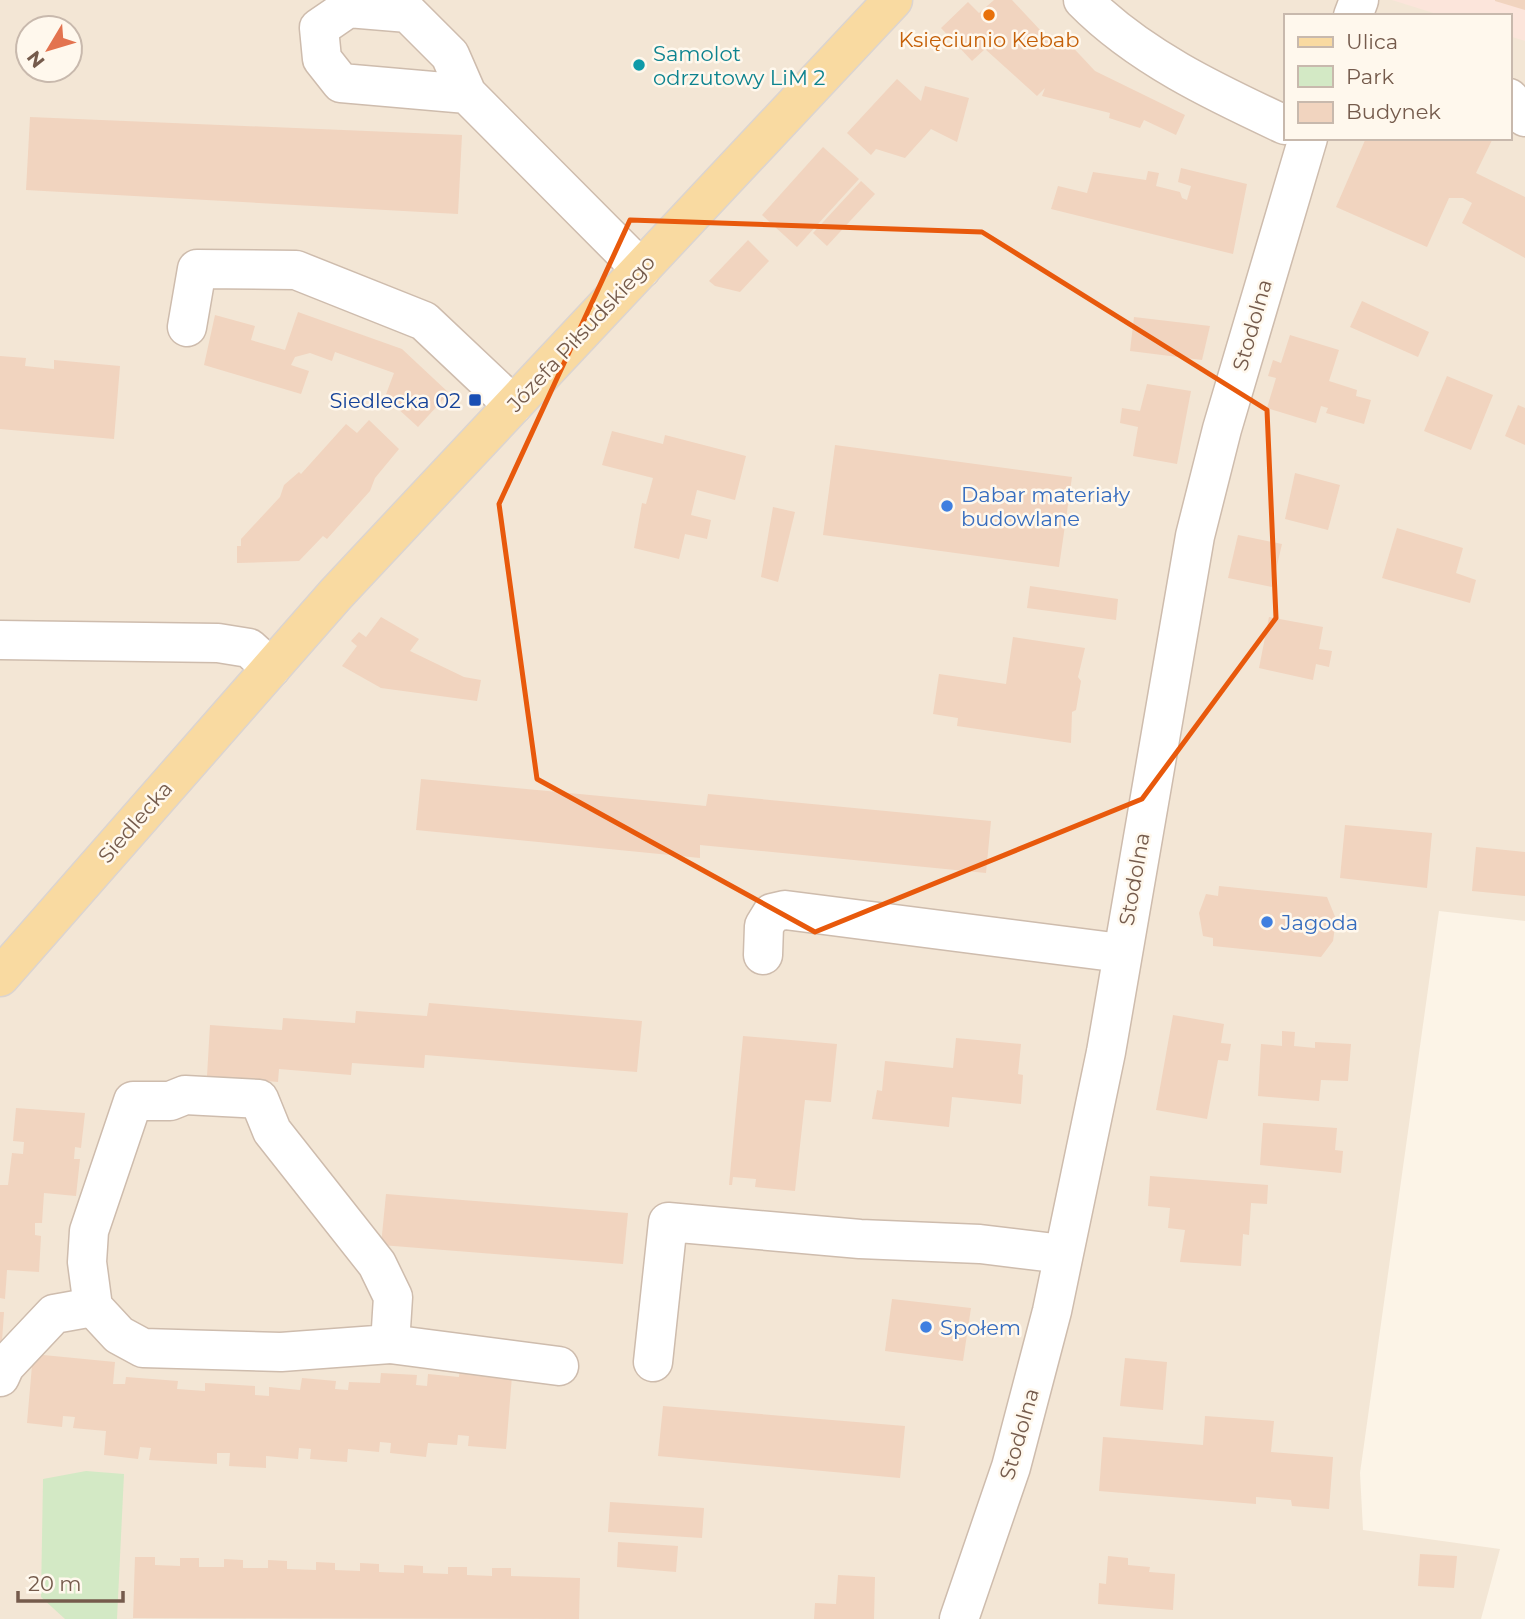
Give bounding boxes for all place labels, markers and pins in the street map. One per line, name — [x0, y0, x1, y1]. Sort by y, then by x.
marker: Księciunio Kebab — [981, 7, 997, 23]
place label: Księciunio Kebab — [899, 27, 1079, 52]
place label: Samolot odrzutowy LiM 2 — [653, 41, 825, 90]
marker: Samolot odrzutowy LiM 2 — [631, 57, 647, 73]
place label: Siedlecka 02 — [329, 388, 461, 413]
marker: Siedlecka 02 — [467, 392, 483, 408]
place label: Dabar materiały budowlane — [961, 482, 1131, 531]
marker: Dabar materiały budowlane — [939, 498, 955, 514]
place label: Jagoda — [1280, 910, 1358, 935]
marker: Jagoda — [1259, 914, 1275, 930]
place label: Społem — [940, 1315, 1021, 1340]
marker: Społem — [918, 1319, 934, 1335]

